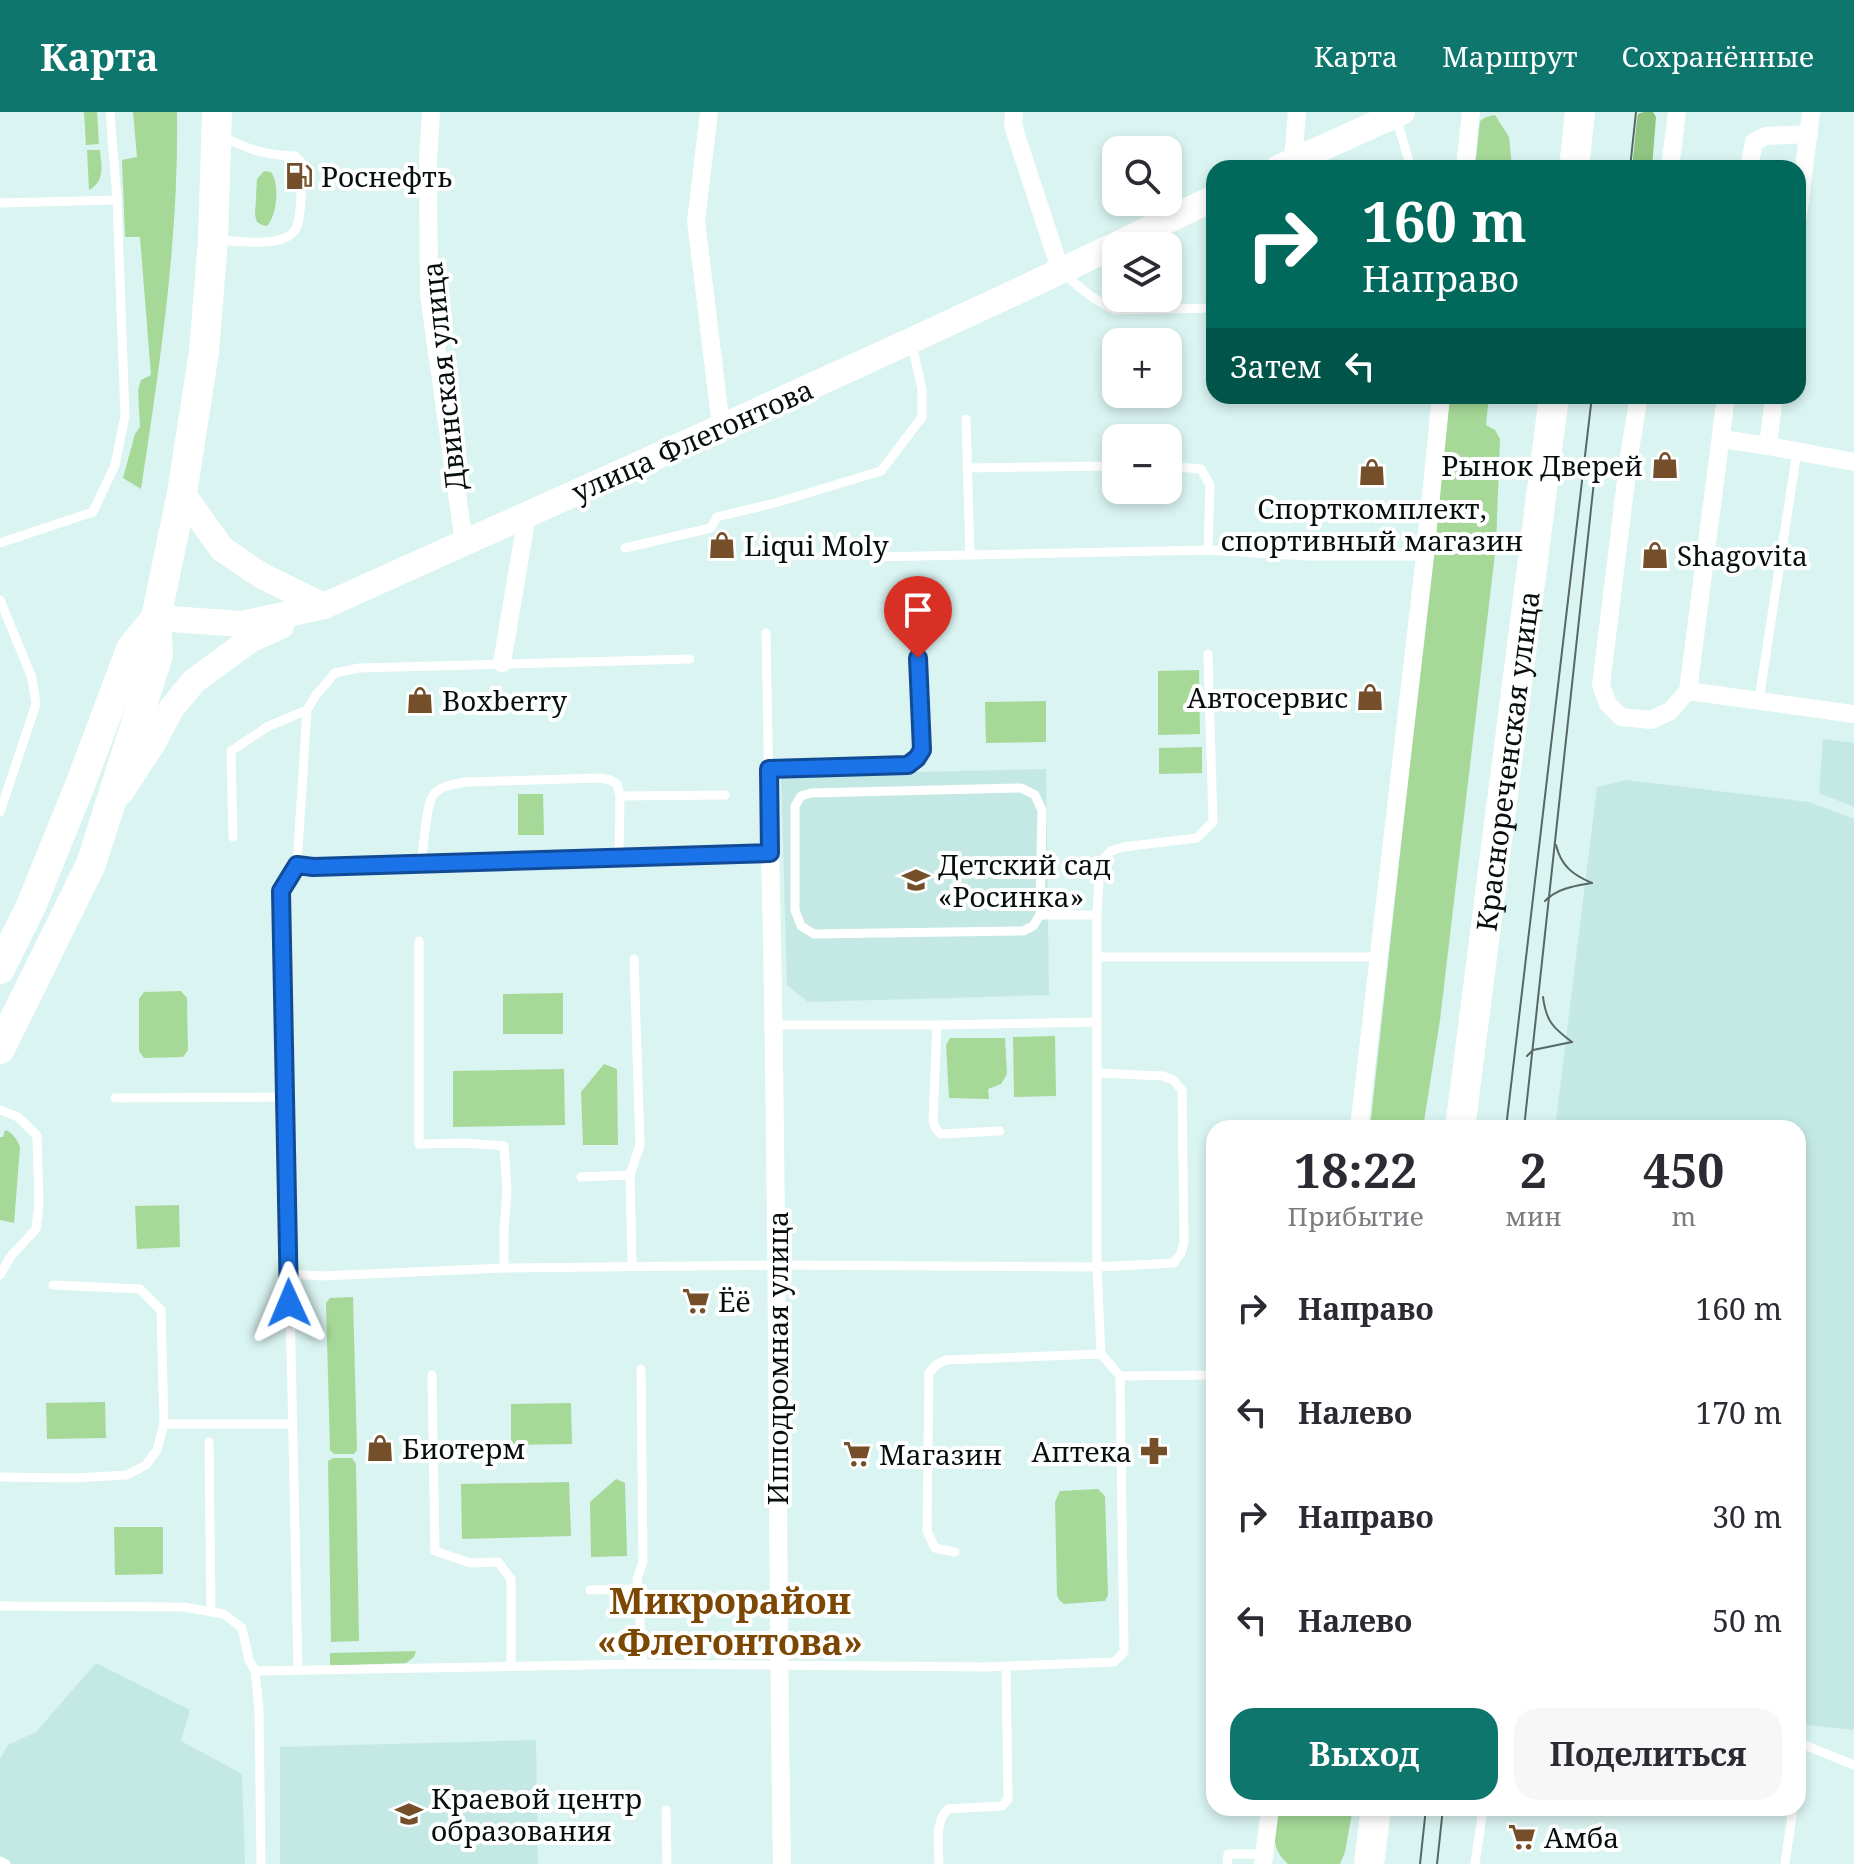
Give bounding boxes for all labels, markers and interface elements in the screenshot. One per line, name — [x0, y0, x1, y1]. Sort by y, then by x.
text: Карта — [40, 30, 158, 82]
text: Карта — [1314, 37, 1398, 75]
text: Маршрут — [1442, 37, 1577, 75]
text: Сохранённые — [1621, 37, 1814, 75]
map controls — [1102, 136, 1182, 504]
button: search — [1102, 136, 1182, 216]
place label: Роснефть — [321, 157, 452, 195]
fuel station icon: Роснефть — [284, 161, 314, 191]
text: 160 m — [1362, 182, 1527, 258]
icon: right — [1230, 192, 1334, 296]
button: layers — [1102, 232, 1182, 312]
text: Направо — [1362, 254, 1519, 303]
street label: Двинская улица — [412, 260, 474, 492]
button: + — [1102, 328, 1182, 408]
icon: left — [1338, 344, 1382, 388]
text: Затем — [1230, 346, 1322, 387]
street label: улица Флегонтова — [565, 370, 819, 510]
button: − — [1102, 424, 1182, 504]
place label: Рынок Дверей — [1441, 446, 1643, 484]
shop icon: Рынок Дверей — [1650, 450, 1680, 480]
shop icon: Спорткомплект, спортивный магазин — [1357, 457, 1387, 487]
place label: Спорткомплект, спортивный магазин — [1221, 489, 1523, 559]
place label: Liqui Moly — [744, 526, 889, 564]
shop icon: Liqui Moly — [707, 530, 737, 560]
place label: Shagovita — [1677, 536, 1808, 574]
shop icon: Shagovita — [1640, 540, 1670, 570]
pin — [884, 576, 952, 658]
icon: arrive — [896, 588, 940, 632]
street label: Краснореченская улица — [1466, 589, 1548, 933]
place label: Автосервис — [1187, 678, 1348, 716]
place label: Boxberry — [442, 681, 567, 719]
shop icon: Автосервис — [1355, 682, 1385, 712]
shop icon: Boxberry — [405, 685, 435, 715]
place label: Детский сад «Росинка» — [938, 845, 1111, 915]
school or university icon: Детский сад «Росинка» — [901, 865, 931, 895]
text: 18:22 — [1294, 1137, 1417, 1202]
text: 2 — [1520, 1137, 1547, 1202]
text: 450 — [1643, 1137, 1724, 1202]
text: Прибытие — [1287, 1198, 1424, 1234]
text: мин — [1505, 1198, 1562, 1234]
text: m — [1672, 1198, 1696, 1234]
street label: Ипподромная улица — [758, 1211, 796, 1505]
position arrow — [247, 1261, 331, 1345]
place label: Ёё — [718, 1282, 751, 1320]
supermarket icon: Ёё — [681, 1286, 711, 1316]
icon: right — [1230, 1286, 1274, 1330]
text: Направо — [1298, 1288, 1434, 1329]
text: 160 m — [1696, 1288, 1782, 1329]
icon: left — [1230, 1390, 1274, 1434]
text: Налево — [1298, 1392, 1412, 1433]
text: 170 m — [1696, 1392, 1782, 1433]
place label: Биотерм — [402, 1429, 525, 1467]
place label: Аптека — [1031, 1432, 1132, 1470]
shop icon: Биотерм — [365, 1433, 395, 1463]
place label: Магазин — [879, 1435, 1002, 1473]
pharmacy icon: Аптека — [1139, 1436, 1169, 1466]
supermarket icon: Магазин — [842, 1439, 872, 1469]
icon: right — [1230, 1494, 1274, 1538]
text: Направо — [1298, 1496, 1434, 1537]
text: 30 m — [1712, 1496, 1782, 1537]
district label: Микрорайон «Флегонтова» — [597, 1576, 863, 1666]
icon: left — [1230, 1598, 1274, 1642]
text: Налево — [1298, 1600, 1412, 1641]
text: 50 m — [1712, 1600, 1782, 1641]
button: Выход — [1230, 1708, 1498, 1800]
button: Поделиться — [1514, 1708, 1782, 1800]
place label: Краевой центр образования — [431, 1779, 642, 1849]
school or university icon: Краевой центр образования — [394, 1799, 424, 1829]
place label: Амба — [1544, 1818, 1619, 1856]
supermarket icon: Амба — [1507, 1822, 1537, 1852]

